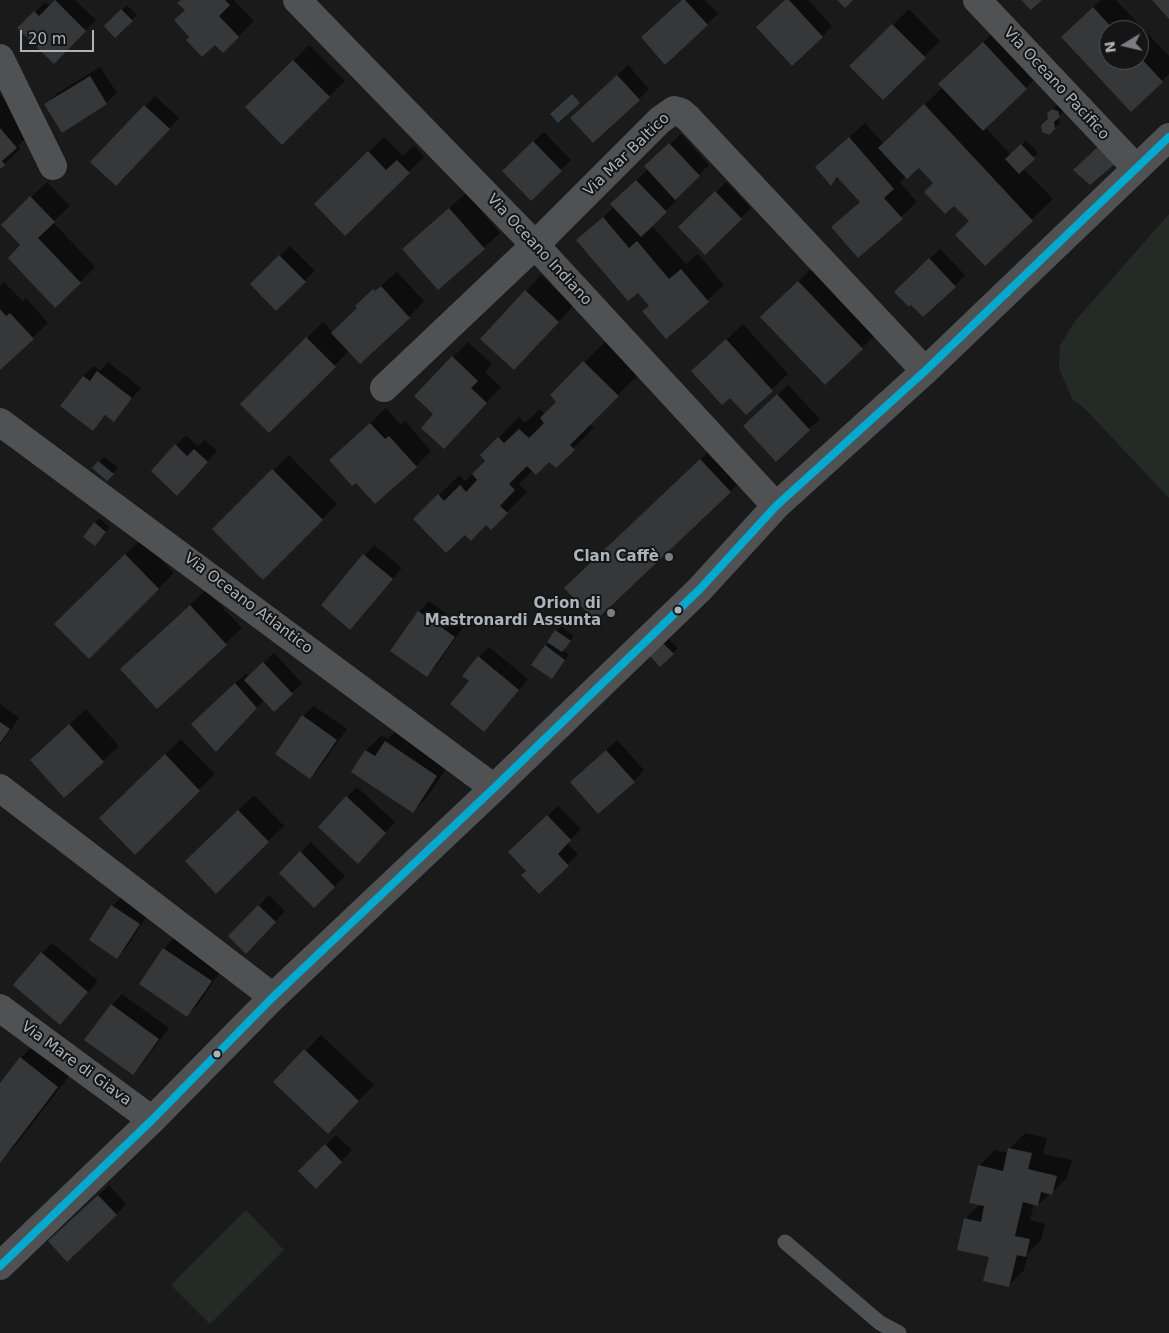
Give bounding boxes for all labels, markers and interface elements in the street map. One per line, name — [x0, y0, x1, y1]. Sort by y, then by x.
scale bar — [22, 20, 96, 52]
north arrow — [1099, 20, 1149, 70]
street label: Via Oceano Pacifico — [999, 24, 1113, 144]
text: 20 m — [28, 30, 66, 48]
text: N — [1101, 40, 1119, 54]
street label: Via Mar Baltico — [580, 110, 674, 200]
street label: Via Oceano Indiano — [483, 191, 595, 309]
place label: Clan Caffè — [573, 548, 659, 566]
street label: Via Oceano Atlantico — [180, 550, 316, 658]
marker: Clan Caffè — [663, 551, 675, 563]
place label: Orion di Mastronardi Assunta — [425, 595, 601, 630]
unlabelled marker — [673, 605, 683, 615]
marker: Orion di Mastronardi Assunta — [605, 607, 617, 619]
street label: Via Mare di Giava — [18, 1018, 134, 1110]
unlabelled marker — [212, 1049, 222, 1059]

